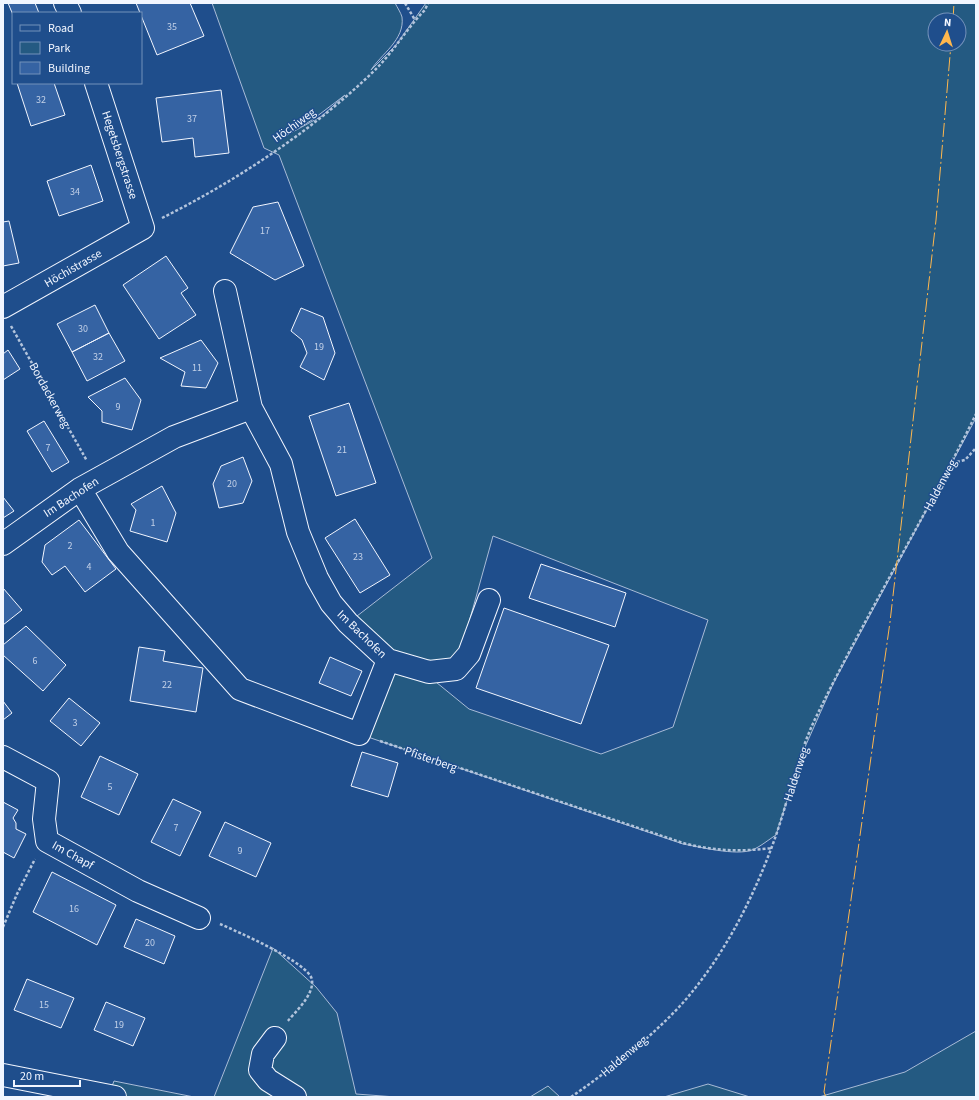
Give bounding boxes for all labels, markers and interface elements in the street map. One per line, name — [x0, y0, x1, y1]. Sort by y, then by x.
legend — [12, 12, 142, 84]
north arrow — [927, 12, 967, 52]
text: N — [943, 15, 952, 30]
text: Road — [48, 20, 74, 37]
house number: 35 — [167, 20, 177, 34]
text: Park — [48, 40, 70, 57]
text: Building — [48, 60, 90, 77]
house number: 32 — [36, 93, 46, 107]
street label: Höchiweg — [269, 104, 319, 147]
street label: Hegetsbergstrasse — [97, 109, 142, 201]
house number: 37 — [187, 112, 197, 126]
house number: 34 — [70, 185, 80, 199]
house number: 17 — [260, 224, 270, 238]
street label: Höchistrasse — [41, 245, 105, 292]
house number: 30 — [78, 322, 88, 336]
house number: 19 — [314, 340, 324, 354]
house number: 32 — [93, 350, 103, 364]
street label: Bordackerweg — [25, 359, 75, 431]
house number: 11 — [192, 361, 202, 375]
house number: 9 — [116, 400, 121, 414]
house number: 7 — [46, 441, 51, 455]
house number: 21 — [337, 443, 347, 457]
street label: Haldenweg — [920, 456, 961, 514]
street label: Im Bachofen — [40, 473, 102, 522]
house number: 20 — [227, 477, 237, 491]
house number: 1 — [151, 516, 156, 530]
house number: 2 — [68, 539, 73, 553]
house number: 23 — [353, 550, 363, 564]
house number: 4 — [87, 560, 92, 574]
street label: Im Bachofen — [333, 606, 390, 662]
house number: 6 — [33, 654, 38, 668]
house number: 22 — [162, 678, 172, 692]
house number: 3 — [73, 716, 78, 730]
street label: Pfisterberg — [402, 743, 459, 776]
street label: Haldenweg — [780, 745, 813, 804]
house number: 5 — [108, 780, 113, 794]
house number: 7 — [174, 821, 179, 835]
street label: Im Chapf — [49, 837, 97, 874]
house number: 9 — [238, 844, 243, 858]
house number: 16 — [69, 902, 79, 916]
house number: 20 — [145, 936, 155, 950]
house number: 15 — [39, 998, 49, 1012]
house number: 19 — [114, 1018, 124, 1032]
street label: Haldenweg — [597, 1032, 651, 1081]
scale bar — [14, 1062, 80, 1088]
text: 20 m — [20, 1068, 44, 1085]

